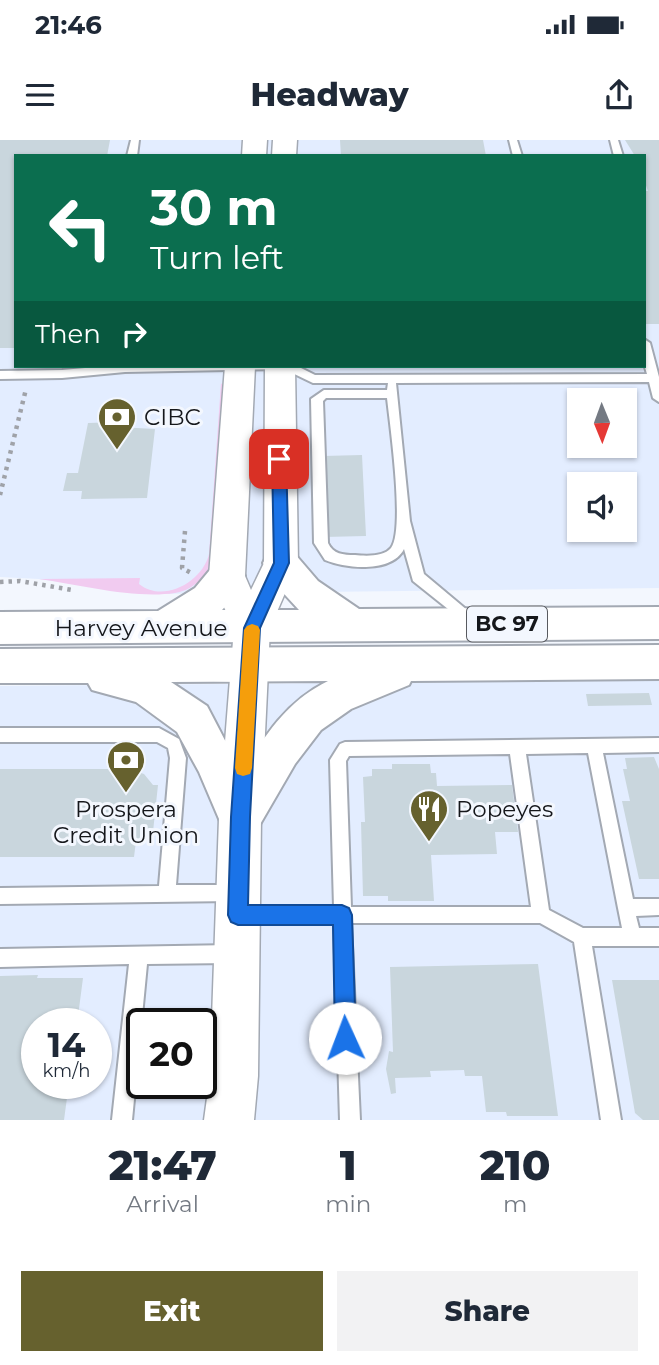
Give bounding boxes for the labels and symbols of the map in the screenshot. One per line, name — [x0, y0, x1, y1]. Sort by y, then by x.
north arrow — [567, 388, 637, 458]
bank icon: CIBC — [96, 396, 138, 451]
place label: CIBC — [144, 403, 201, 431]
pin — [249, 429, 309, 489]
road number: BC 97 — [467, 606, 547, 642]
street label: Harvey Avenue — [55, 614, 228, 642]
bank icon: Prospera Credit Union — [105, 739, 147, 794]
restaurant icon: Popeyes — [408, 788, 450, 843]
place label: Prospera Credit Union — [53, 795, 199, 849]
place label: Popeyes — [456, 795, 553, 823]
position arrow — [308, 1001, 382, 1075]
speed limit sign: 20 — [126, 1008, 217, 1099]

